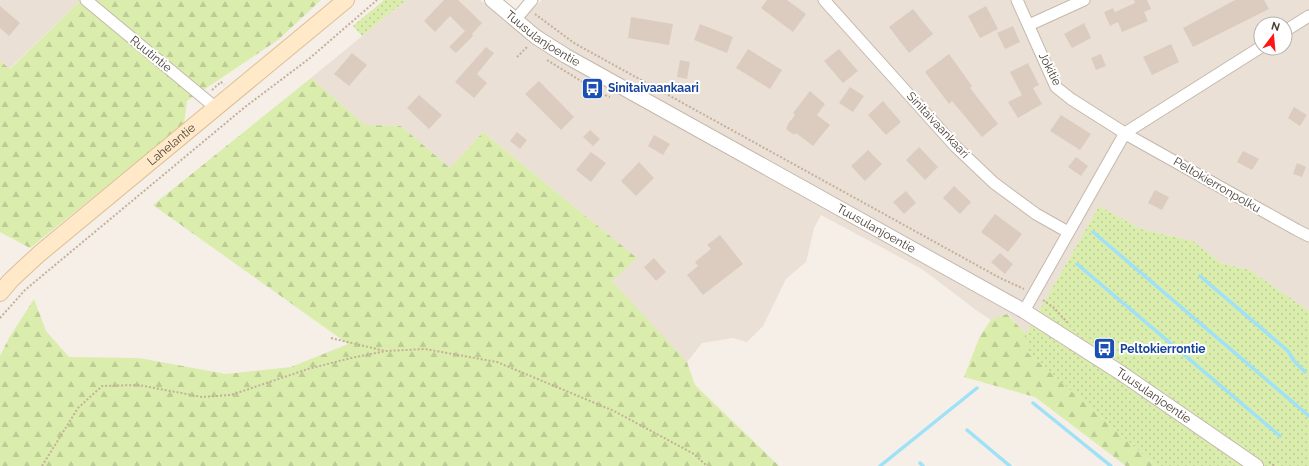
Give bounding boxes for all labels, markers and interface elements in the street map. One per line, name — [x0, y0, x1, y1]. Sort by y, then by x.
street label: Tuusulanjoentie — [503, 8, 582, 69]
north arrow — [1253, 16, 1293, 56]
text: N — [1270, 19, 1281, 34]
street label: Ruutintie — [127, 33, 175, 75]
street label: Jokitie — [1036, 50, 1064, 88]
bus stop icon: Sinitaivaankaari — [579, 75, 605, 101]
place label: Sinitaivaankaari — [608, 81, 699, 95]
street label: Sinitaivaankaari — [904, 89, 972, 161]
street label: Lahelantie — [145, 121, 198, 168]
street label: Peltokierronpolku — [1171, 154, 1263, 216]
street label: Tuusulanjoentie — [834, 201, 918, 256]
bus stop icon: Peltokierrontie — [1091, 336, 1117, 362]
place label: Peltokierrontie — [1120, 342, 1206, 356]
street label: Tuusulanjoentie — [1114, 365, 1194, 426]

